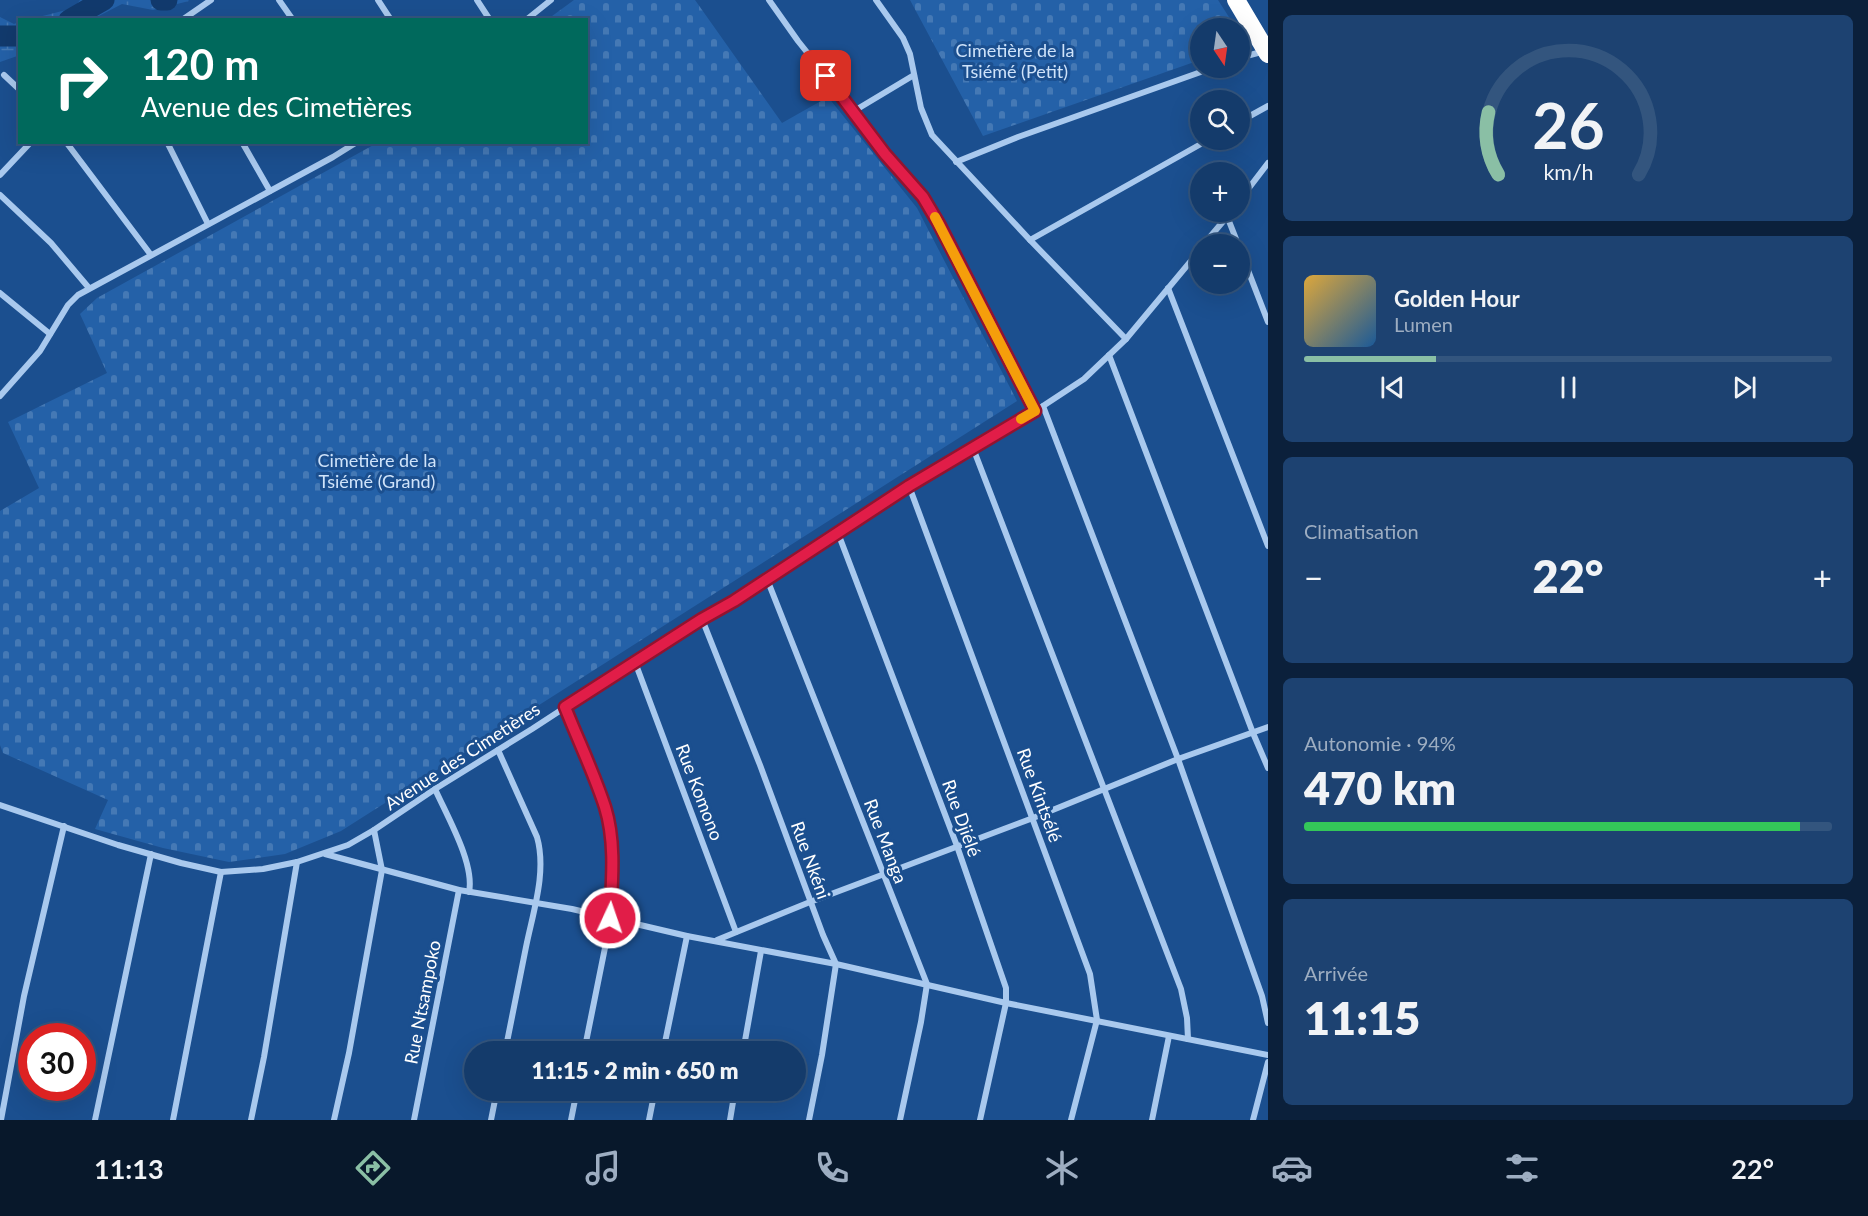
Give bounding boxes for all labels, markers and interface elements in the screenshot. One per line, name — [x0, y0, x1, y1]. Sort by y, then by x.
north arrow — [1190, 18, 1250, 78]
map controls — [1190, 18, 1250, 294]
text: 120 m — [141, 39, 259, 89]
park label: Cimetière de la Tsiémé (Petit) — [956, 39, 1074, 82]
icon: right — [42, 42, 120, 120]
pin — [800, 50, 851, 101]
icon: arrive — [809, 59, 842, 92]
text: 26 — [1532, 87, 1604, 162]
text: Avenue des Cimetières — [141, 90, 412, 123]
button: search — [1190, 90, 1250, 150]
text: km/h — [1543, 159, 1593, 185]
button: + — [1190, 162, 1250, 222]
button: − — [1190, 234, 1250, 294]
text: Golden Hour — [1394, 285, 1520, 312]
text: Lumen — [1394, 312, 1453, 336]
icon: previous — [1376, 371, 1409, 404]
icon: pause — [1552, 371, 1585, 404]
icon: next — [1728, 371, 1761, 404]
park label: Cimetière de la Tsiémé (Grand) — [318, 449, 436, 492]
text: Climatisation — [1304, 519, 1419, 543]
text: 22° — [1533, 549, 1603, 603]
text: − — [1304, 557, 1323, 597]
text: + — [1813, 557, 1832, 597]
street label: Avenue des Cimetières — [380, 697, 544, 814]
text: Autonomie · 94% — [1304, 731, 1456, 755]
street label: Rue Komono — [671, 741, 729, 843]
street label: Rue Kintsélé — [1013, 745, 1067, 845]
text: 470 km — [1304, 761, 1456, 815]
street label: Rue Djiélé — [938, 776, 986, 860]
street label: Rue Manga — [860, 796, 912, 886]
street label: Rue Nkéni — [787, 818, 835, 902]
position arrow — [578, 886, 642, 950]
street label: Rue Ntsampoko — [399, 938, 445, 1066]
text: Arrivée — [1304, 961, 1368, 985]
text: 11:15 — [1304, 991, 1420, 1045]
speed limit sign: 30 — [18, 1023, 96, 1101]
text: 11:15 · 2 min · 650 m — [532, 1057, 738, 1084]
icon: directions — [352, 1147, 394, 1189]
icon: music — [582, 1147, 624, 1189]
icon: phone — [811, 1147, 853, 1189]
icon: climate — [1041, 1147, 1083, 1189]
icon: car — [1271, 1147, 1313, 1189]
icon: filters — [1501, 1147, 1543, 1189]
text: 11:13 — [94, 1152, 164, 1185]
text: 22° — [1731, 1152, 1774, 1185]

